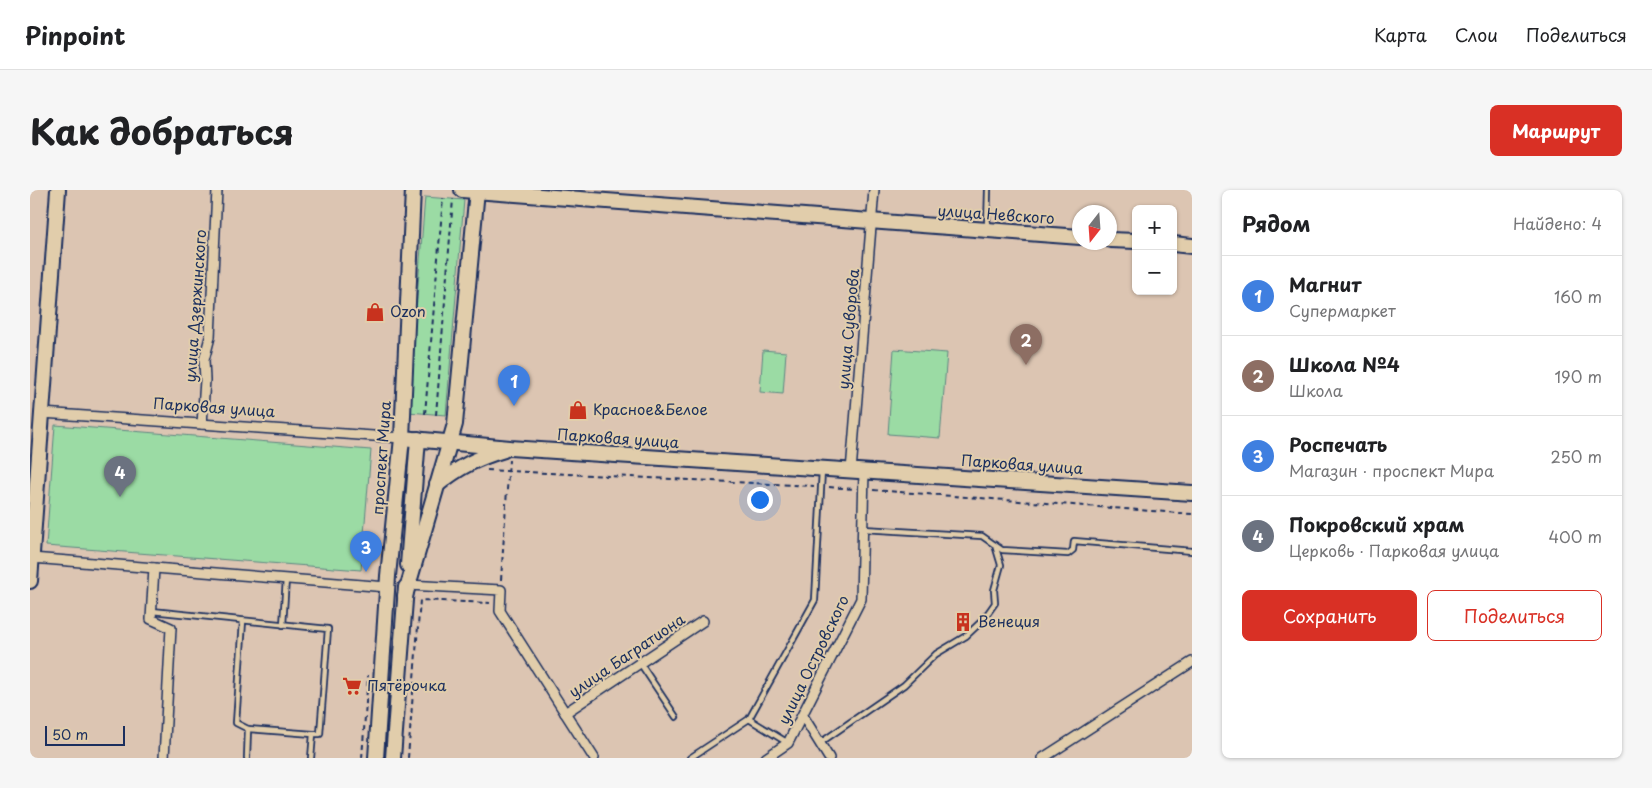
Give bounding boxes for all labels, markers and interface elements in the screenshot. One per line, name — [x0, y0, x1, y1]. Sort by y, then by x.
text: Pinpoint — [25, 17, 126, 53]
text: Карта — [1374, 21, 1427, 48]
text: Слои — [1455, 21, 1498, 48]
text: Поделиться — [1526, 21, 1627, 48]
text: Как добраться — [30, 104, 294, 157]
button: Маршрут — [1490, 105, 1622, 156]
street label: улица Невского — [937, 198, 1055, 229]
north arrow — [1072, 205, 1117, 250]
map controls — [1132, 205, 1177, 295]
button: + — [1132, 205, 1177, 250]
text: Рядом — [1242, 207, 1310, 239]
text: Найдено: 4 — [1513, 211, 1602, 235]
street label: улица Дзержинского — [178, 229, 211, 383]
button: − — [1132, 250, 1177, 295]
street label: улица Суворова — [831, 267, 864, 390]
text: Магнит — [1289, 270, 1361, 298]
text: 1 — [1254, 284, 1262, 308]
text: 160 m — [1554, 284, 1602, 308]
text: Супермаркет — [1289, 298, 1396, 322]
place label: Ozon — [390, 299, 426, 322]
shop icon: Ozon — [364, 301, 386, 323]
pin: 2 — [1010, 324, 1042, 365]
text: Школа №4 — [1289, 350, 1400, 378]
text: 2 — [1252, 364, 1264, 388]
text: 190 m — [1554, 364, 1602, 388]
pin: 1 — [498, 365, 530, 406]
text: Школа — [1289, 378, 1343, 402]
street label: Парковая улица — [152, 391, 276, 422]
place label: Красное&Белое — [593, 397, 708, 420]
shop icon: Красное&Белое — [567, 399, 589, 421]
street label: проспект Мира — [365, 400, 396, 516]
street label: Парковая улица — [556, 422, 680, 453]
text: Роспечать — [1289, 430, 1387, 458]
text: 3 — [1253, 444, 1263, 468]
text: 250 m — [1551, 444, 1602, 468]
street label: Парковая улица — [960, 448, 1084, 479]
pin: 4 — [104, 456, 136, 497]
text: Магазин · проспект Мира — [1289, 458, 1494, 482]
your location — [747, 487, 773, 513]
text: Покровский храм — [1289, 510, 1465, 538]
text: 4 — [1253, 524, 1263, 548]
text: 400 m — [1549, 524, 1602, 548]
pin: 3 — [350, 531, 382, 572]
text: Церковь · Парковая улица — [1289, 538, 1499, 562]
button: Сохранить — [1242, 590, 1417, 641]
button: Поделиться — [1427, 590, 1602, 641]
street label: улица Островского — [771, 591, 854, 728]
street label: улица Багратиона — [563, 607, 690, 702]
place label: Венеция — [978, 609, 1040, 632]
building icon: Венеция — [952, 611, 974, 633]
place label: Пятёрочка — [367, 673, 447, 696]
supermarket icon: Пятёрочка — [341, 675, 363, 697]
scale bar — [45, 723, 125, 746]
text: 50 m — [52, 724, 88, 745]

